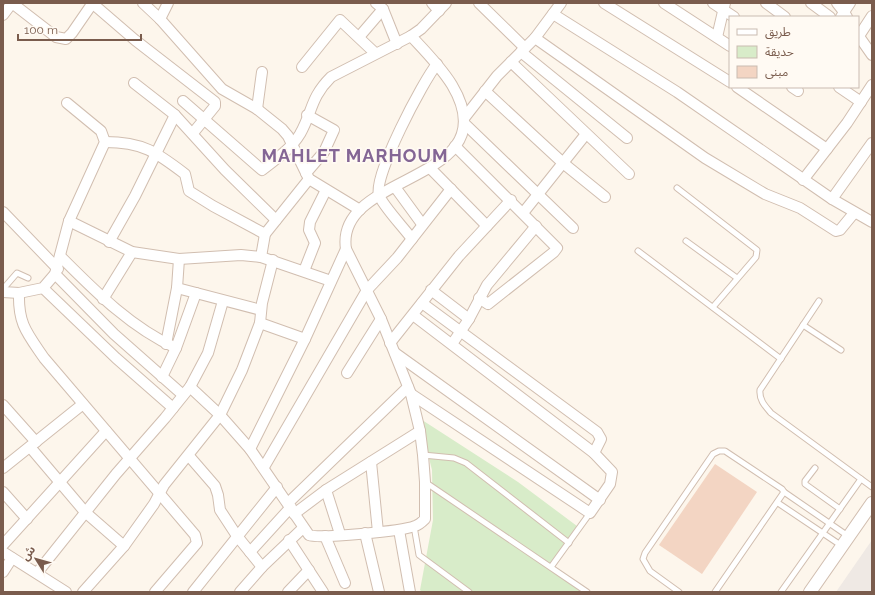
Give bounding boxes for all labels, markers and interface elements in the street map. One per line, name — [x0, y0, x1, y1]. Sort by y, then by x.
scale bar — [18, 16, 141, 42]
legend — [729, 16, 859, 88]
text: 100 m — [24, 23, 58, 37]
text: طريق — [765, 25, 791, 40]
text: حديقة — [765, 45, 794, 59]
text: مبنى — [765, 65, 788, 79]
district label: MAHLET MARHOUM — [261, 145, 449, 166]
north arrow — [16, 539, 56, 579]
text: ش — [19, 543, 38, 563]

